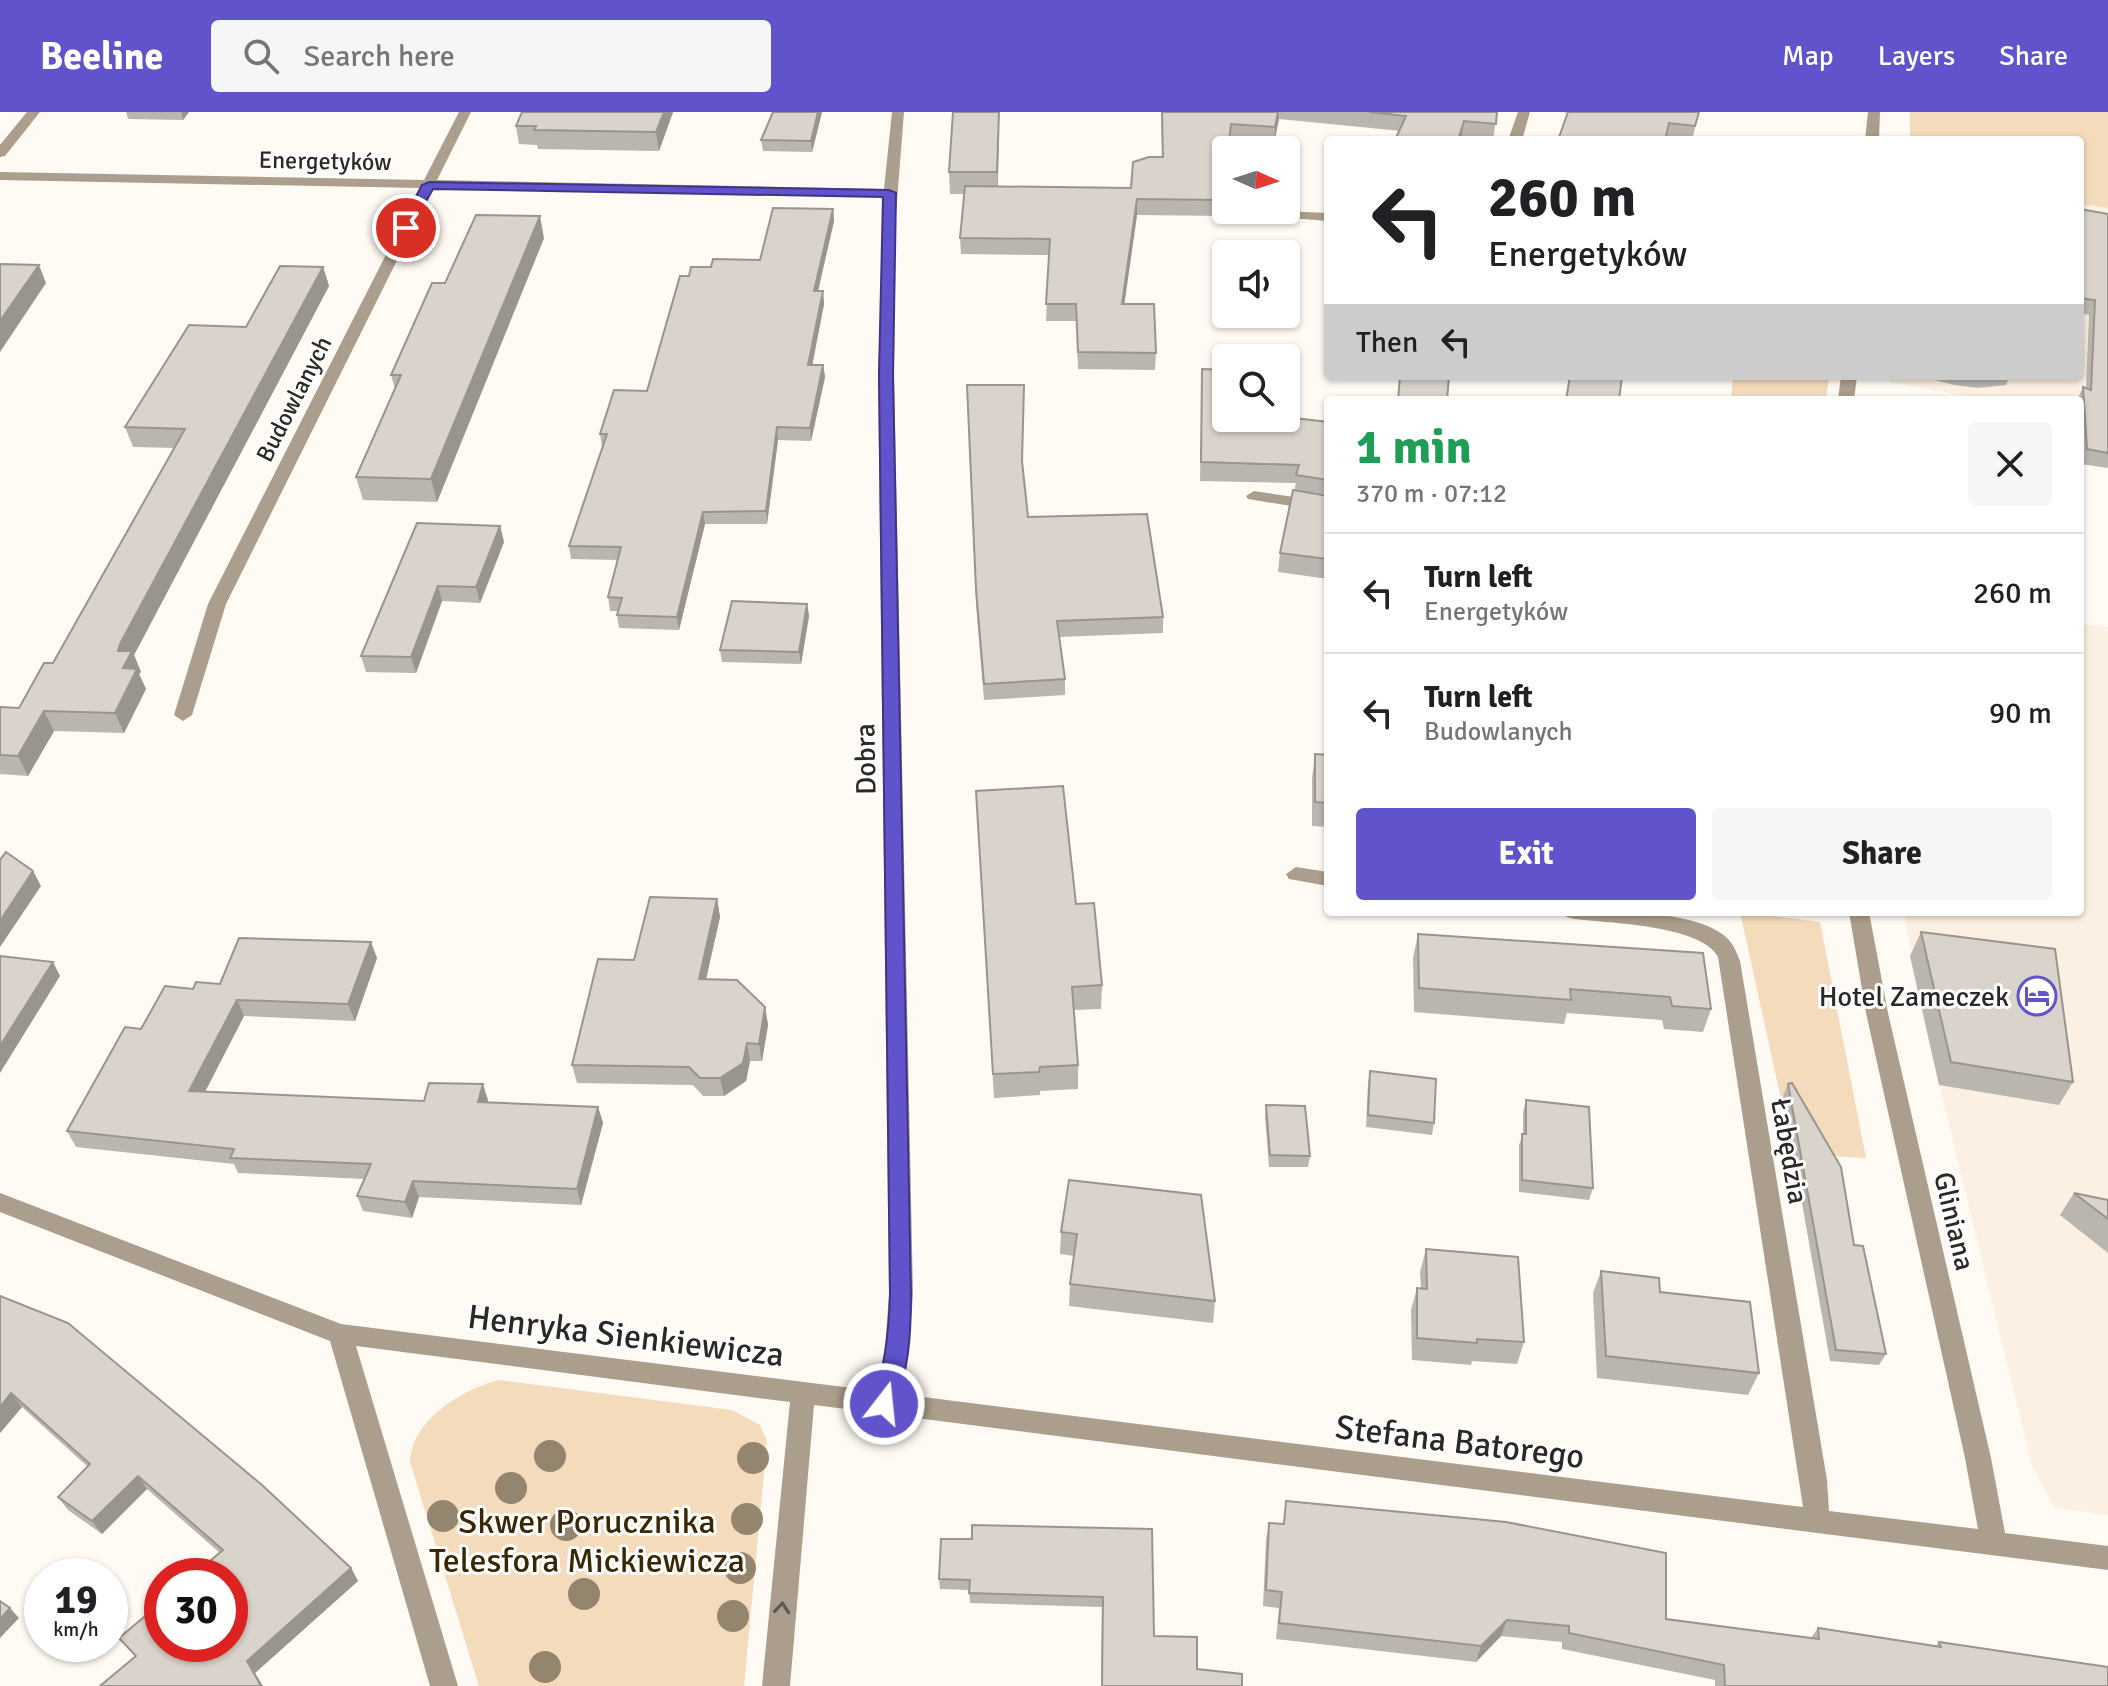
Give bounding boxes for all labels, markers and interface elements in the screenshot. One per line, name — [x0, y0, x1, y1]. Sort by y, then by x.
search box — [211, 20, 771, 92]
text: Beeline — [40, 33, 163, 80]
icon: search — [239, 34, 283, 78]
text: Search here — [303, 38, 455, 75]
text: Map — [1782, 39, 1834, 73]
text: Layers — [1878, 39, 1955, 73]
text: Share — [1999, 39, 2068, 73]
north arrow — [1212, 136, 1300, 224]
map controls — [1212, 136, 1300, 432]
street label: Energetyków — [258, 145, 392, 177]
text: 260 m — [1488, 163, 1636, 232]
icon: left — [1356, 168, 1460, 272]
pin — [372, 194, 440, 262]
icon: arrive — [384, 206, 428, 250]
text: Energetyków — [1488, 232, 1687, 277]
button: sound — [1212, 240, 1300, 328]
icon: left — [1434, 320, 1478, 364]
text: Then — [1356, 324, 1418, 361]
street label: Budowlanych — [249, 331, 339, 467]
button: search — [1212, 344, 1300, 432]
text: 1 min — [1356, 418, 1472, 477]
button: close — [1968, 422, 2052, 506]
text: 370 m · 07:12 — [1356, 478, 1507, 510]
text: Turn left — [1424, 559, 1533, 596]
icon: left — [1356, 571, 1400, 615]
text: 260 m — [1973, 575, 2052, 612]
text: Energetyków — [1424, 596, 1568, 628]
text: Turn left — [1424, 679, 1533, 716]
icon: left — [1356, 691, 1400, 735]
text: 90 m — [1989, 695, 2052, 732]
text: Budowlanych — [1424, 716, 1573, 748]
street label: Dobra — [848, 723, 884, 795]
button: Exit — [1356, 808, 1696, 900]
button: Share — [1712, 808, 2052, 900]
hotel icon: Hotel Zameczek — [2016, 975, 2058, 1017]
place label: Hotel Zameczek — [1819, 980, 2009, 1014]
street label: Łabędzia — [1763, 1096, 1815, 1207]
street label: Gliniana — [1926, 1169, 1982, 1274]
street label: Henryka Sienkiewicza — [465, 1296, 787, 1376]
position arrow — [842, 1362, 926, 1446]
street label: Stefana Batorego — [1333, 1406, 1587, 1478]
park label: Skwer Porucznika Telesfora Mickiewicza — [429, 1501, 745, 1582]
speed limit sign: 30 — [144, 1558, 248, 1662]
text: 19 — [54, 1575, 98, 1625]
one-way arrow — [774, 1601, 791, 1614]
text: km/h — [53, 1617, 99, 1642]

